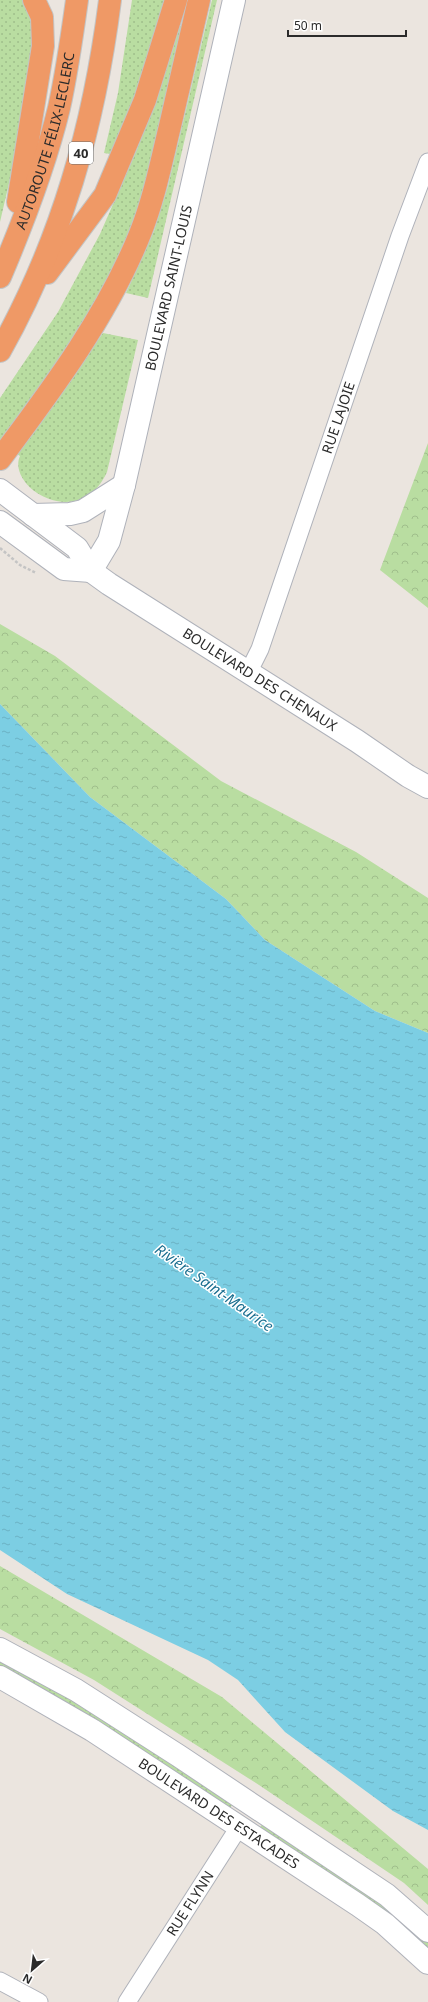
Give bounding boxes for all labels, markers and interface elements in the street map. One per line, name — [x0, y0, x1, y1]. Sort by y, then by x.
scale bar — [288, 12, 406, 38]
text: 50 m — [294, 17, 322, 34]
street label: AUTOROUTE FÉLIX-LECLERC — [11, 51, 78, 232]
road number: 40 — [69, 142, 93, 164]
street label: BOULEVARD SAINT-LOUIS — [140, 203, 196, 372]
street label: RUE LAJOIE — [317, 379, 359, 456]
street label: BOULEVARD DES CHENAUX — [179, 623, 342, 735]
water label: Rivière Saint-Maurice — [151, 1239, 278, 1336]
street label: BOULEVARD DES ESTACADES — [135, 1753, 303, 1873]
street label: RUE FLYNN — [162, 1867, 218, 1939]
north arrow — [12, 1950, 52, 1990]
text: N — [20, 1971, 35, 1988]

